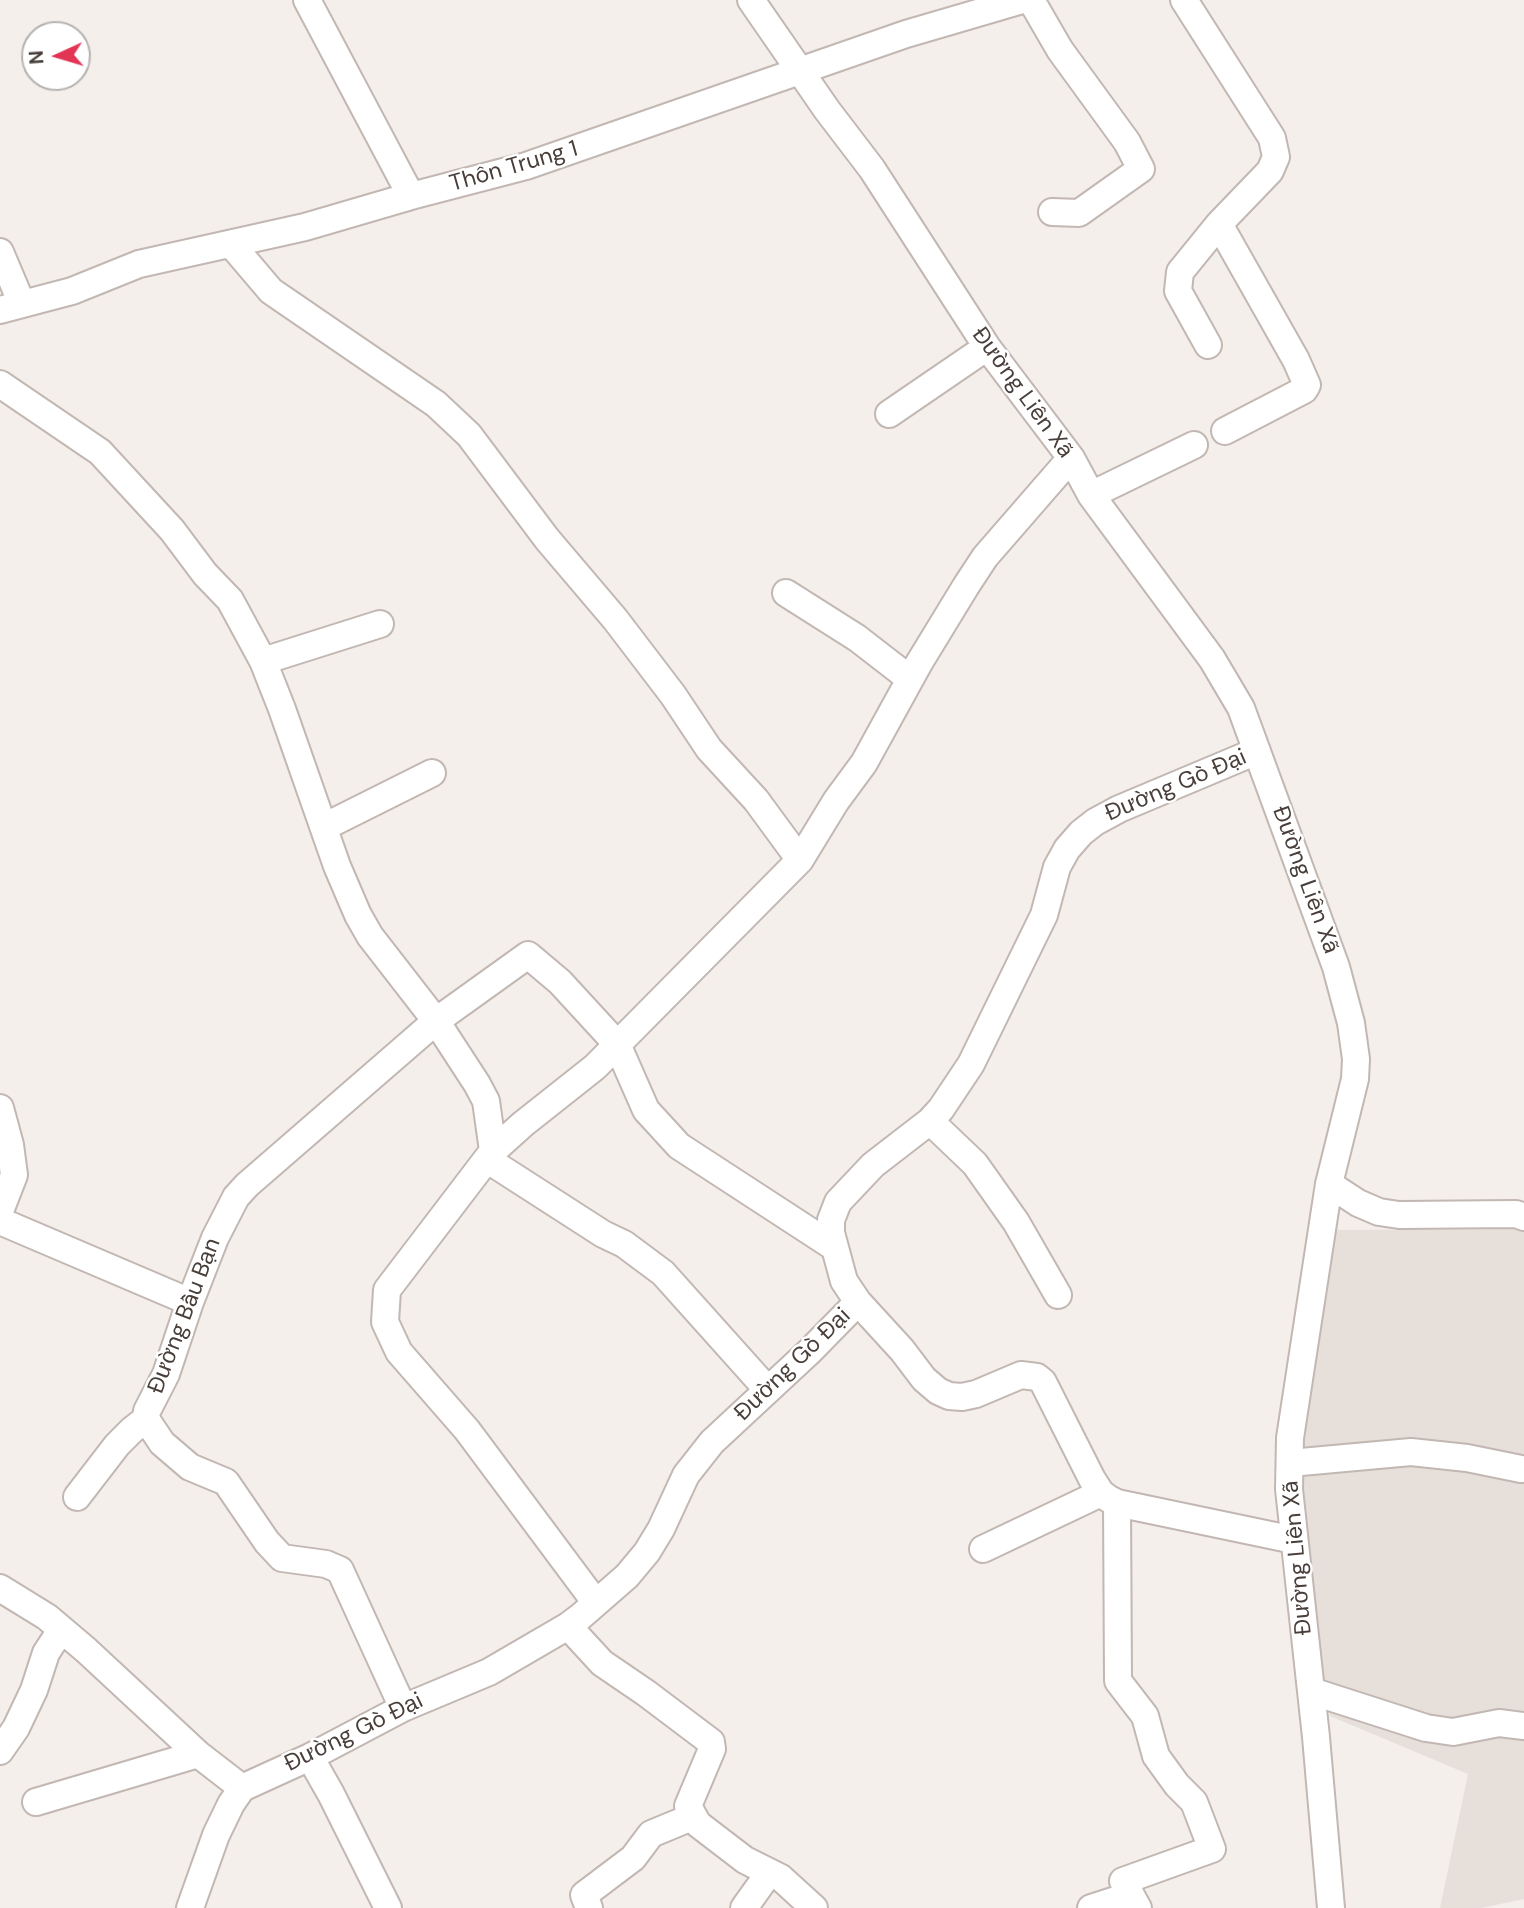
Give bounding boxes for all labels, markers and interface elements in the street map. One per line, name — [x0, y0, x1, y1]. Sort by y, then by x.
north arrow — [21, 21, 91, 91]
text: N — [24, 50, 50, 65]
street label: Thôn Trung 1 — [447, 136, 581, 198]
street label: Đường Liên Xã — [965, 322, 1079, 464]
street label: Đường Gò Đại — [1101, 744, 1251, 828]
street label: Đường Liên Xã — [1266, 803, 1344, 957]
street label: Đường Bầu Bạn — [143, 1234, 227, 1398]
street label: Đường Gò Đại — [729, 1303, 857, 1427]
street label: Đường Liên Xã — [1278, 1480, 1318, 1636]
street label: Đường Gò Đại — [280, 1688, 428, 1778]

